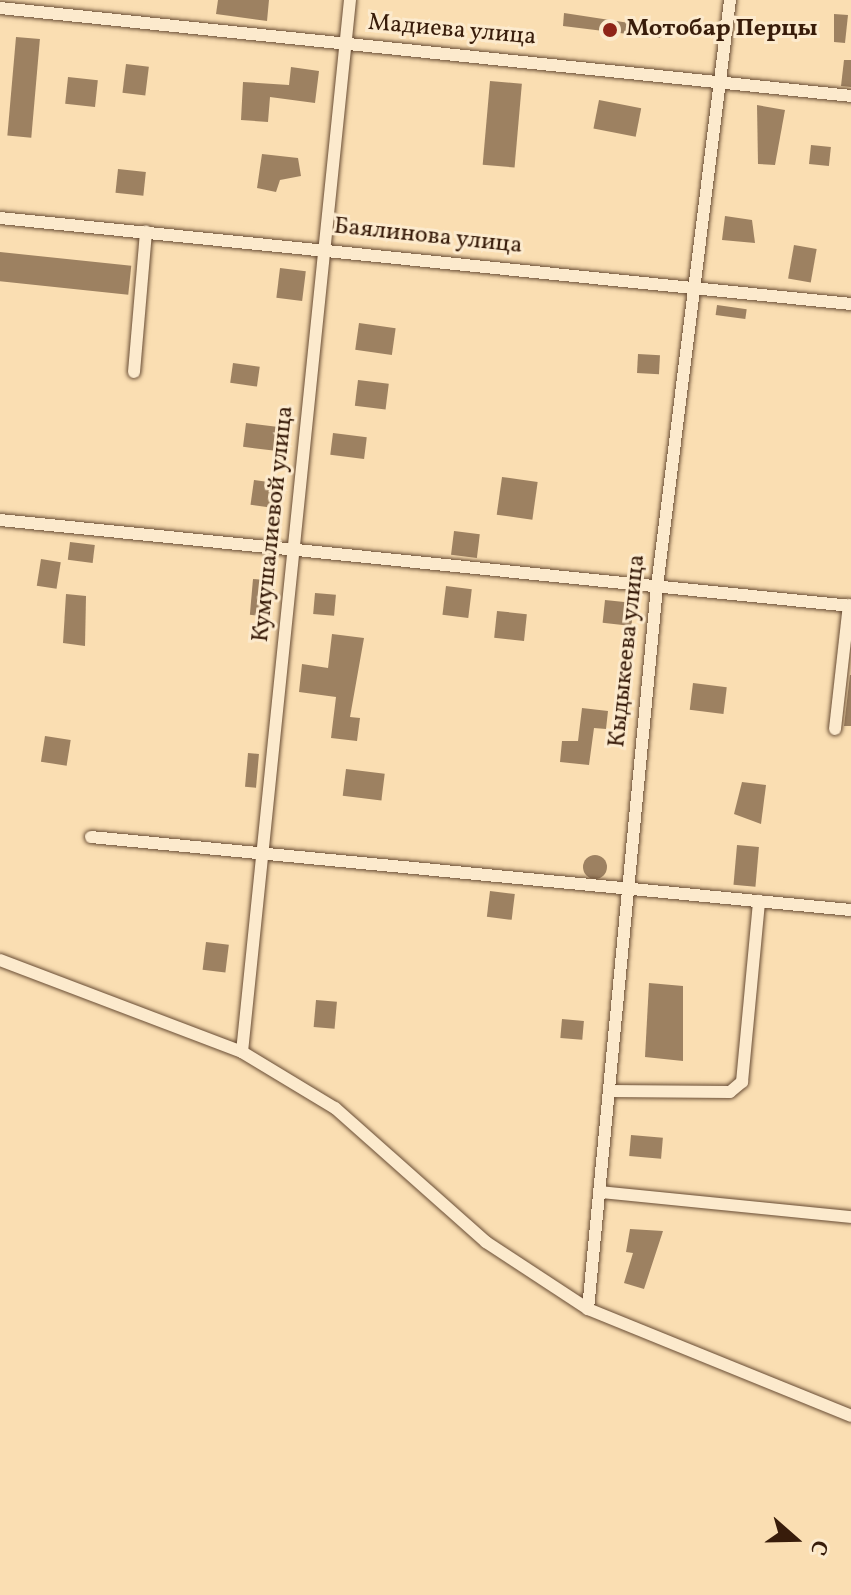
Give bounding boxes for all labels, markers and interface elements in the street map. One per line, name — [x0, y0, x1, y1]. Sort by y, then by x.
street label: Мадиева улица — [366, 9, 538, 53]
place label: Мотобар Перцы — [626, 16, 818, 44]
marker: Мотобар Перцы — [601, 21, 619, 39]
street label: Баялинова улица — [332, 213, 524, 261]
street label: Кумушалиевой улица — [247, 404, 301, 644]
street label: Кыдыкеева улица — [604, 553, 652, 749]
north arrow — [755, 1499, 835, 1579]
text: С — [801, 1535, 835, 1559]

